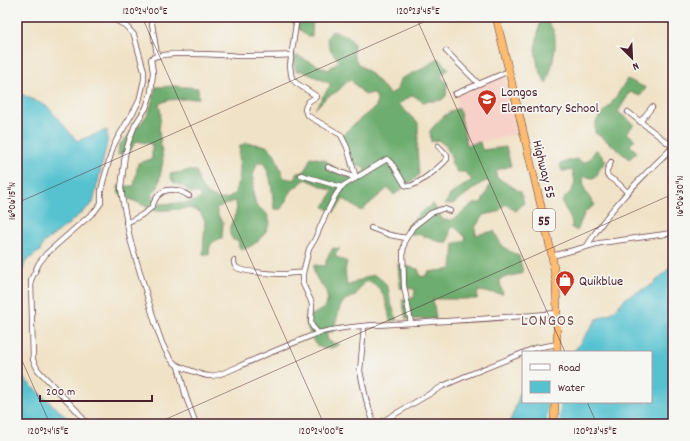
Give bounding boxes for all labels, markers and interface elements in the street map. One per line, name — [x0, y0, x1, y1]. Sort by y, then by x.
text: 120°24'00"E — [123, 5, 168, 19]
text: 120°23'45"E — [397, 5, 440, 19]
north arrow — [612, 38, 652, 78]
text: N — [629, 57, 641, 74]
place label: Longos Elementary School — [501, 83, 600, 119]
school or university icon: Longos Elementary School — [476, 88, 498, 116]
street label: Highway 55 — [526, 138, 560, 201]
text: 16°06'30"N — [674, 175, 688, 217]
text: 16°06'15"N — [6, 182, 20, 220]
road number: 55 — [533, 209, 555, 231]
shop icon: Quikblue — [554, 269, 576, 297]
place label: Quikblue — [579, 272, 623, 292]
district label: LONGOS — [521, 310, 575, 333]
legend — [522, 351, 652, 403]
text: Road — [558, 360, 580, 377]
scale bar — [40, 377, 152, 403]
text: Water — [558, 380, 585, 397]
text: 200 m — [46, 384, 75, 401]
text: 120°24'15"E — [28, 425, 69, 439]
text: 120°24'00"E — [299, 425, 344, 439]
text: 120°23'45"E — [574, 425, 617, 439]

